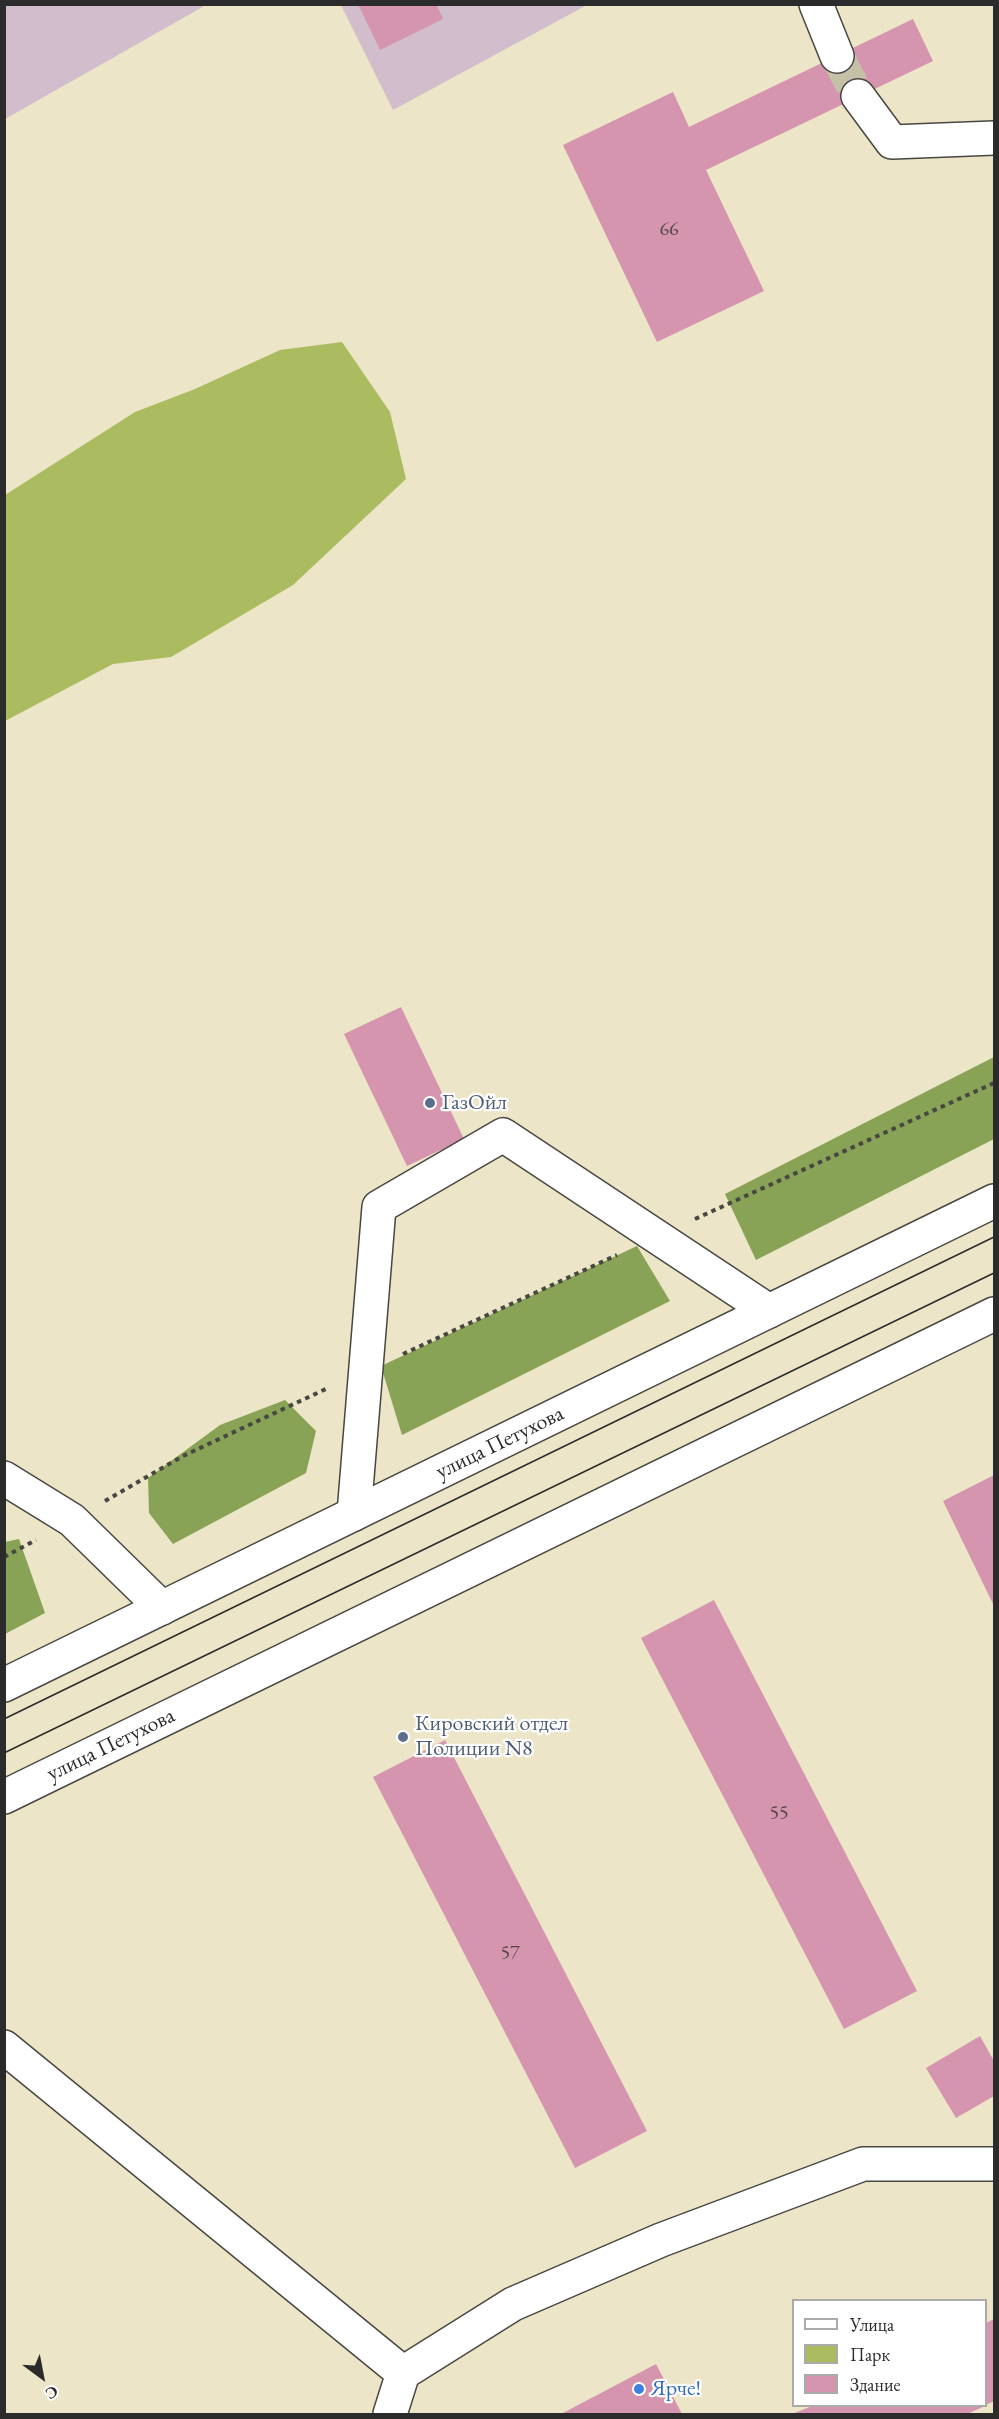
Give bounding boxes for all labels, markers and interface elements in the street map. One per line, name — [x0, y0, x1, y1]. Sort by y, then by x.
house number: 66 — [659, 218, 679, 242]
place label: ГазОйл — [442, 1090, 507, 1116]
marker: ГазОйл — [423, 1096, 437, 1110]
street label: улица Петухова — [432, 1401, 568, 1485]
street label: улица Петухова — [43, 1703, 179, 1787]
place label: Кировский отдел Полиции N8 — [415, 1711, 568, 1762]
marker: Кировский отдел Полиции N8 — [396, 1730, 410, 1744]
house number: 55 — [769, 1802, 789, 1826]
house number: 57 — [500, 1942, 520, 1966]
legend — [792, 2299, 987, 2407]
text: Улица — [850, 2313, 894, 2336]
text: Парк — [850, 2343, 890, 2366]
north arrow — [12, 2347, 72, 2407]
text: Здание — [850, 2373, 900, 2396]
place label: Ярче! — [651, 2376, 701, 2402]
text: С — [41, 2381, 62, 2405]
marker: Ярче! — [632, 2382, 646, 2396]

